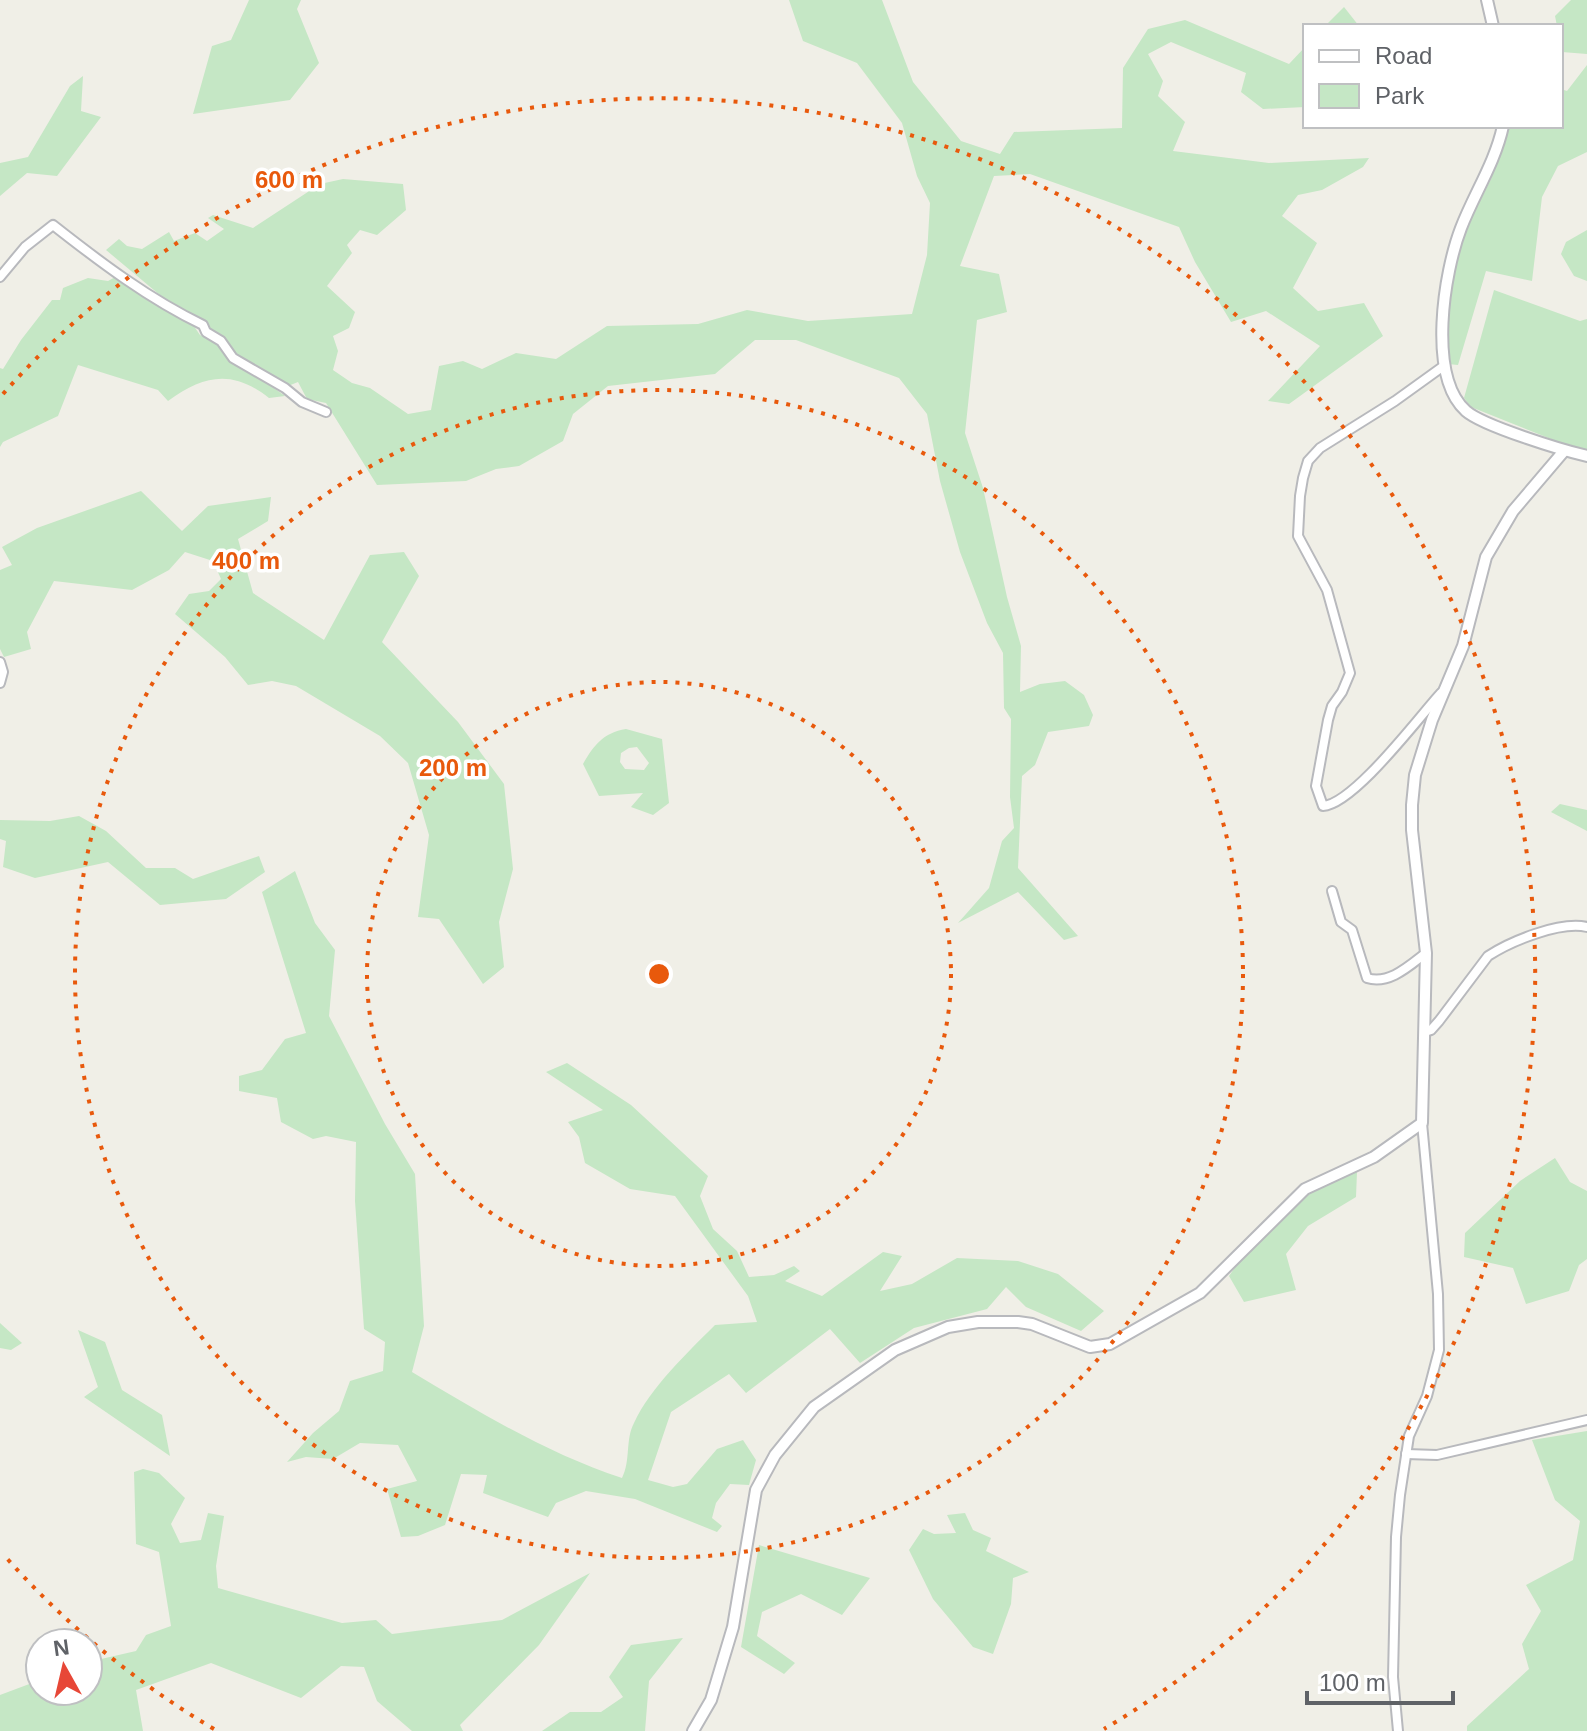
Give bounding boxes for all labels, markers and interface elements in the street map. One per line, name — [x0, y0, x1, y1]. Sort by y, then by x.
legend — [1303, 24, 1563, 128]
text: Road — [1375, 42, 1432, 69]
text: Park — [1375, 82, 1425, 109]
text: 600 m — [255, 166, 323, 193]
text: 400 m — [212, 547, 280, 574]
text: 200 m — [419, 754, 487, 781]
centre of rings — [645, 960, 673, 988]
north arrow — [24, 1627, 104, 1707]
text: N — [52, 1634, 71, 1661]
scale bar — [1307, 1655, 1453, 1705]
text: 100 m — [1319, 1669, 1386, 1696]

